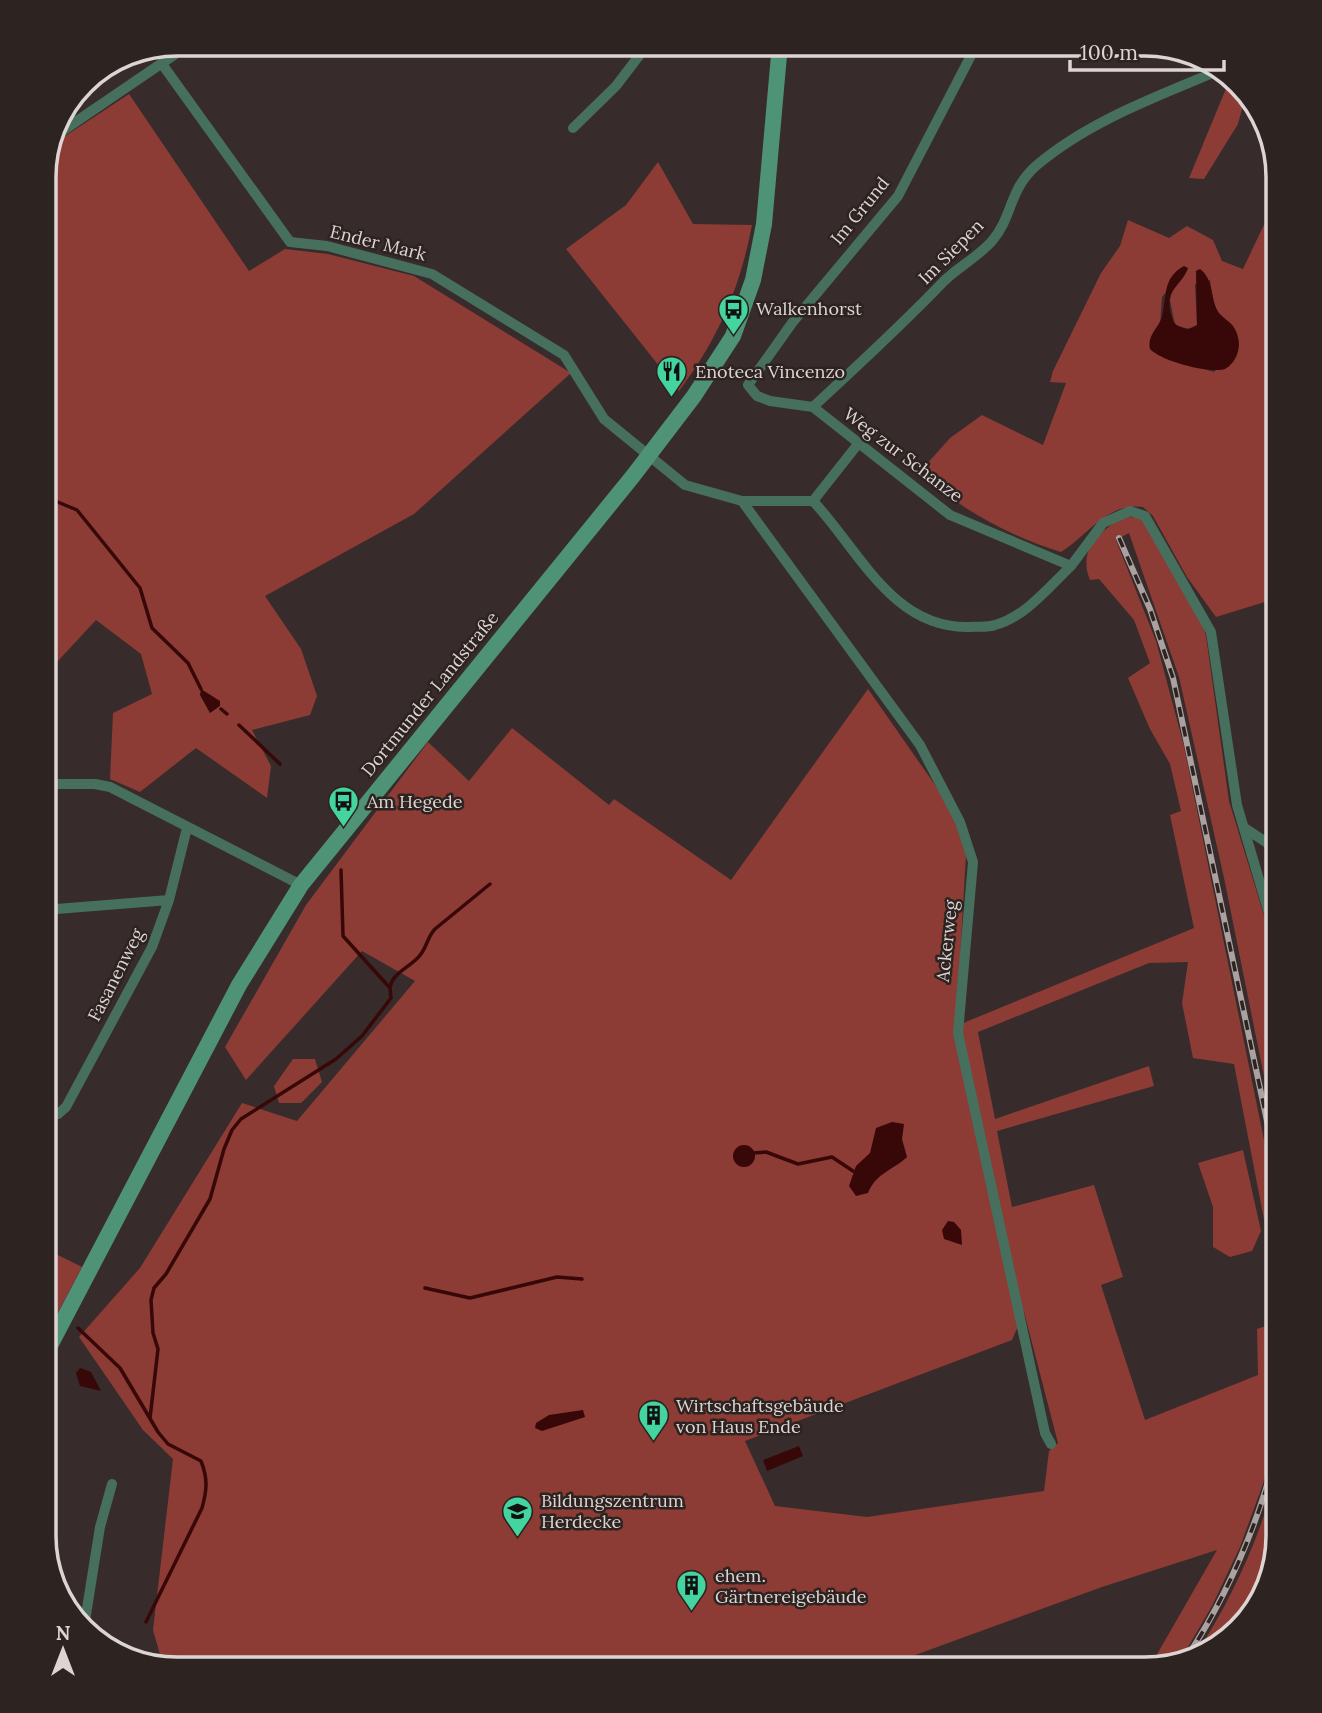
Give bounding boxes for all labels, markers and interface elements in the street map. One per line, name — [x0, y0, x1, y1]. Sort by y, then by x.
scale bar — [1070, 28, 1224, 72]
text: 100 m — [1080, 39, 1138, 66]
street label: Im Grund — [825, 172, 894, 249]
street label: Im Siepen — [913, 214, 988, 289]
street label: Ender Mark — [328, 219, 429, 266]
bus stop icon: Walkenhorst — [716, 292, 750, 336]
place label: Walkenhorst — [756, 297, 862, 320]
restaurant icon: Enoteca Vincenzo — [655, 355, 689, 399]
place label: Enoteca Vincenzo — [695, 360, 845, 383]
street label: Weg zur Schanze — [839, 402, 968, 507]
street label: Dortmunder Landstraße — [356, 606, 503, 781]
bus stop icon: Am Hegede — [327, 785, 361, 829]
place label: Am Hegede — [366, 790, 463, 813]
street label: Ackerweg — [931, 898, 962, 984]
street label: Fasanenweg — [82, 924, 149, 1025]
place label: Wirtschaftsgebäude von Haus Ende — [676, 1394, 844, 1438]
building icon: Wirtschaftsgebäude von Haus Ende — [636, 1399, 670, 1443]
place label: Bildungszentrum Herdecke — [541, 1489, 684, 1533]
school or university icon: Bildungszentrum Herdecke — [501, 1494, 535, 1538]
place label: ehem. Gärtnereigebäude — [715, 1564, 867, 1608]
building icon: ehem. Gärtnereigebäude — [675, 1569, 709, 1613]
north arrow — [28, 1615, 98, 1685]
text: N — [56, 1621, 71, 1645]

